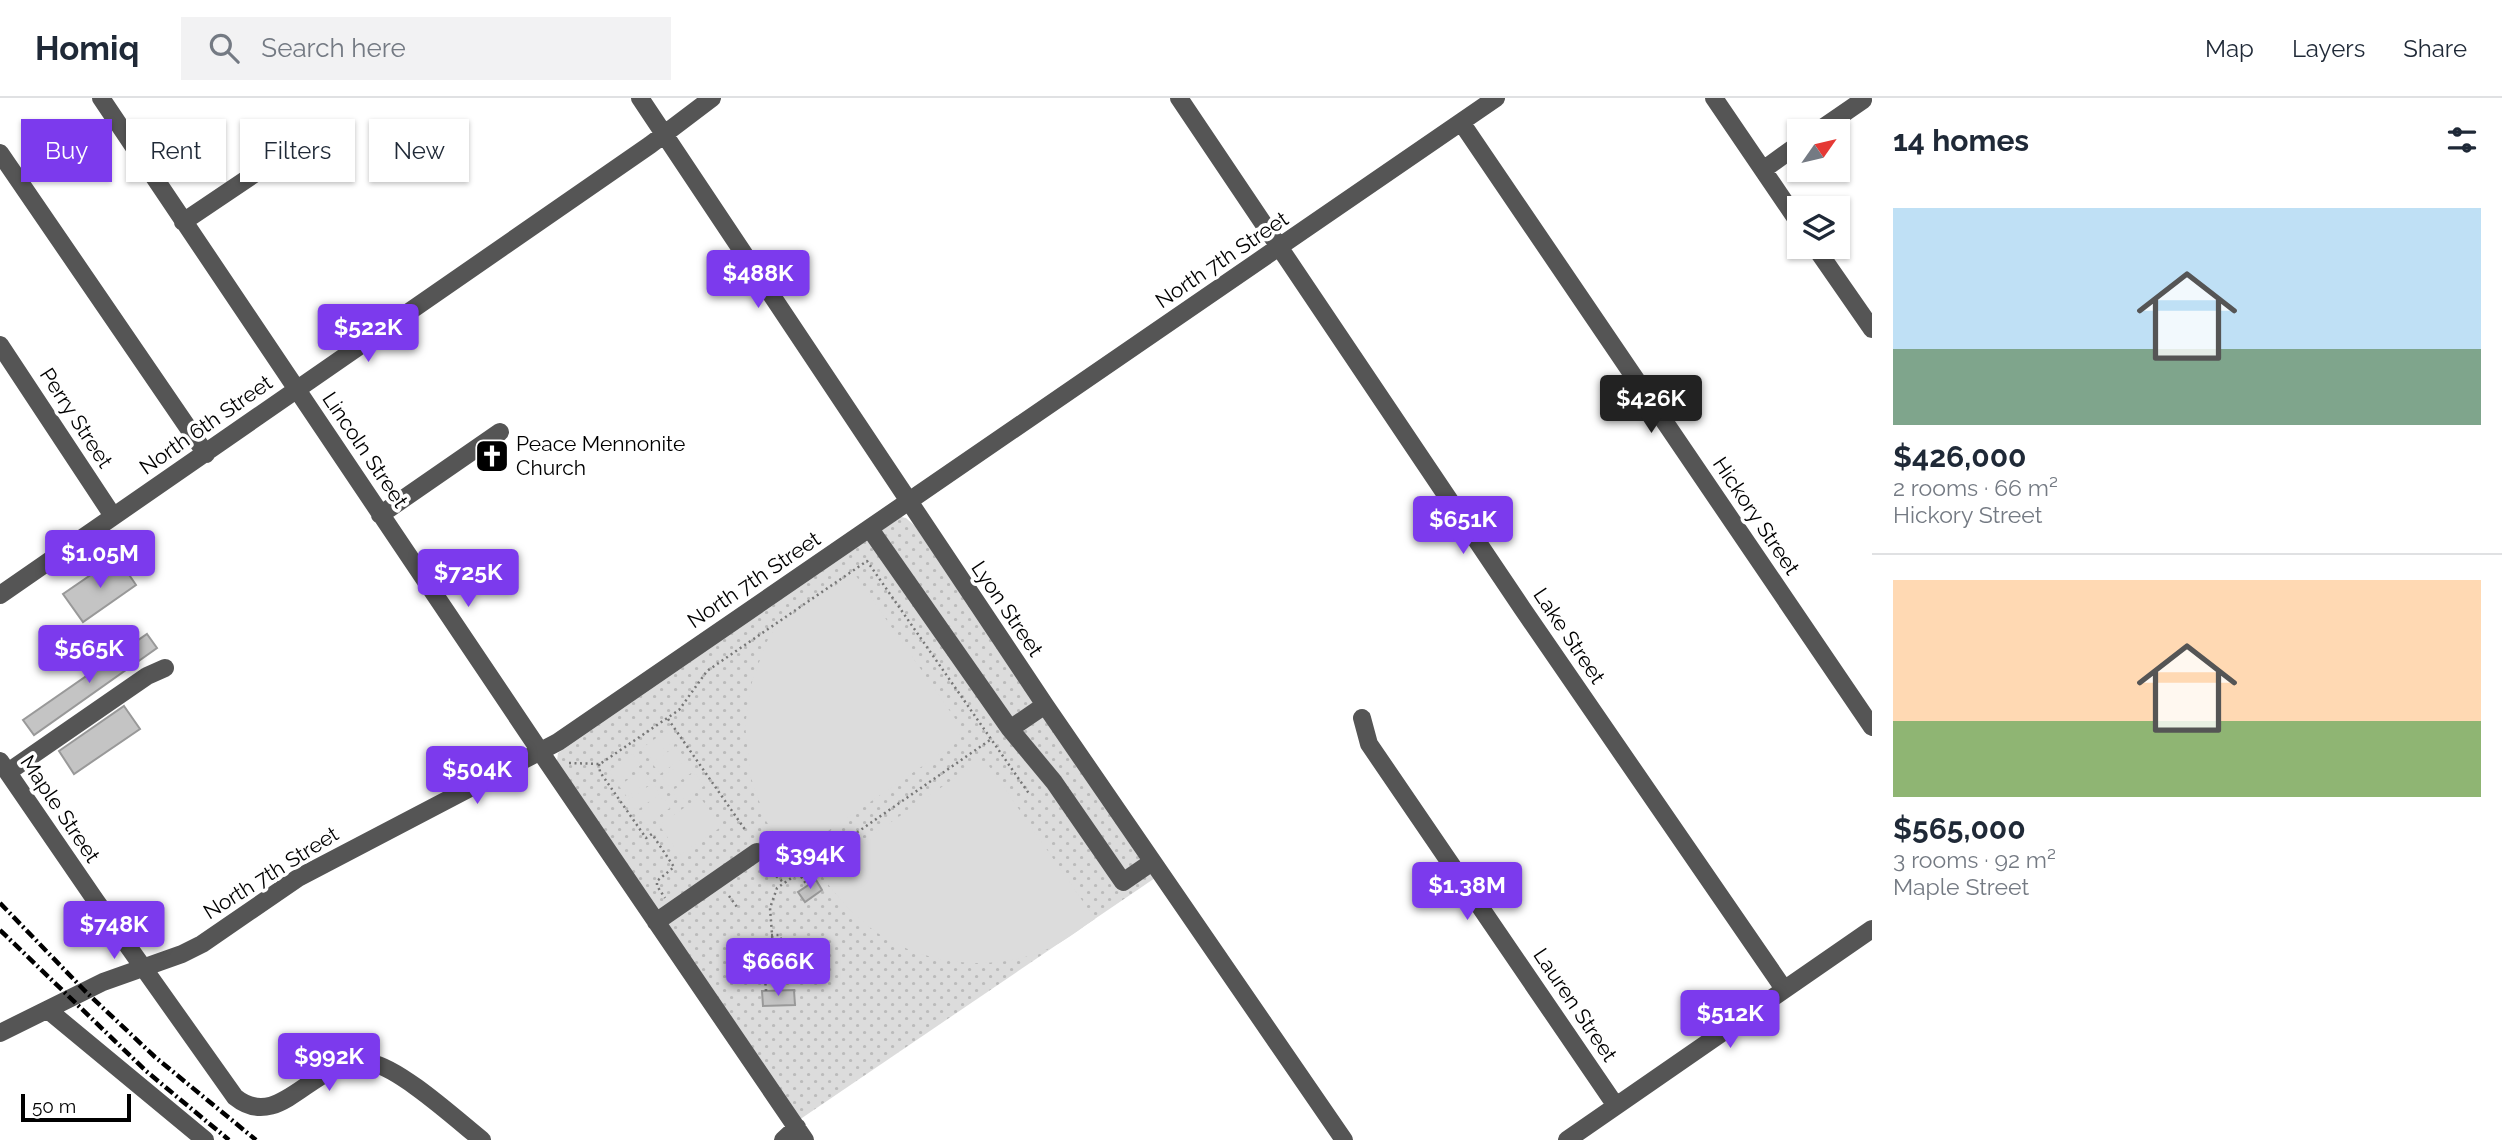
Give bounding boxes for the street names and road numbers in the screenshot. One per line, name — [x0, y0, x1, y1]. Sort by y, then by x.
street label: North 7th Street — [1151, 206, 1293, 313]
street label: Perry Street — [35, 363, 118, 472]
street label: North 6th Street — [135, 370, 277, 480]
street label: Lincoln Street — [317, 387, 413, 512]
street label: Hickory Street — [1708, 452, 1805, 579]
street label: North 7th Street — [683, 526, 825, 633]
street label: Lyon Street — [966, 556, 1048, 661]
street label: Lake Street — [1528, 583, 1611, 688]
street label: Maple Street — [15, 750, 106, 867]
street label: North 7th Street — [199, 821, 343, 924]
street label: Lauren Street — [1528, 943, 1623, 1066]

